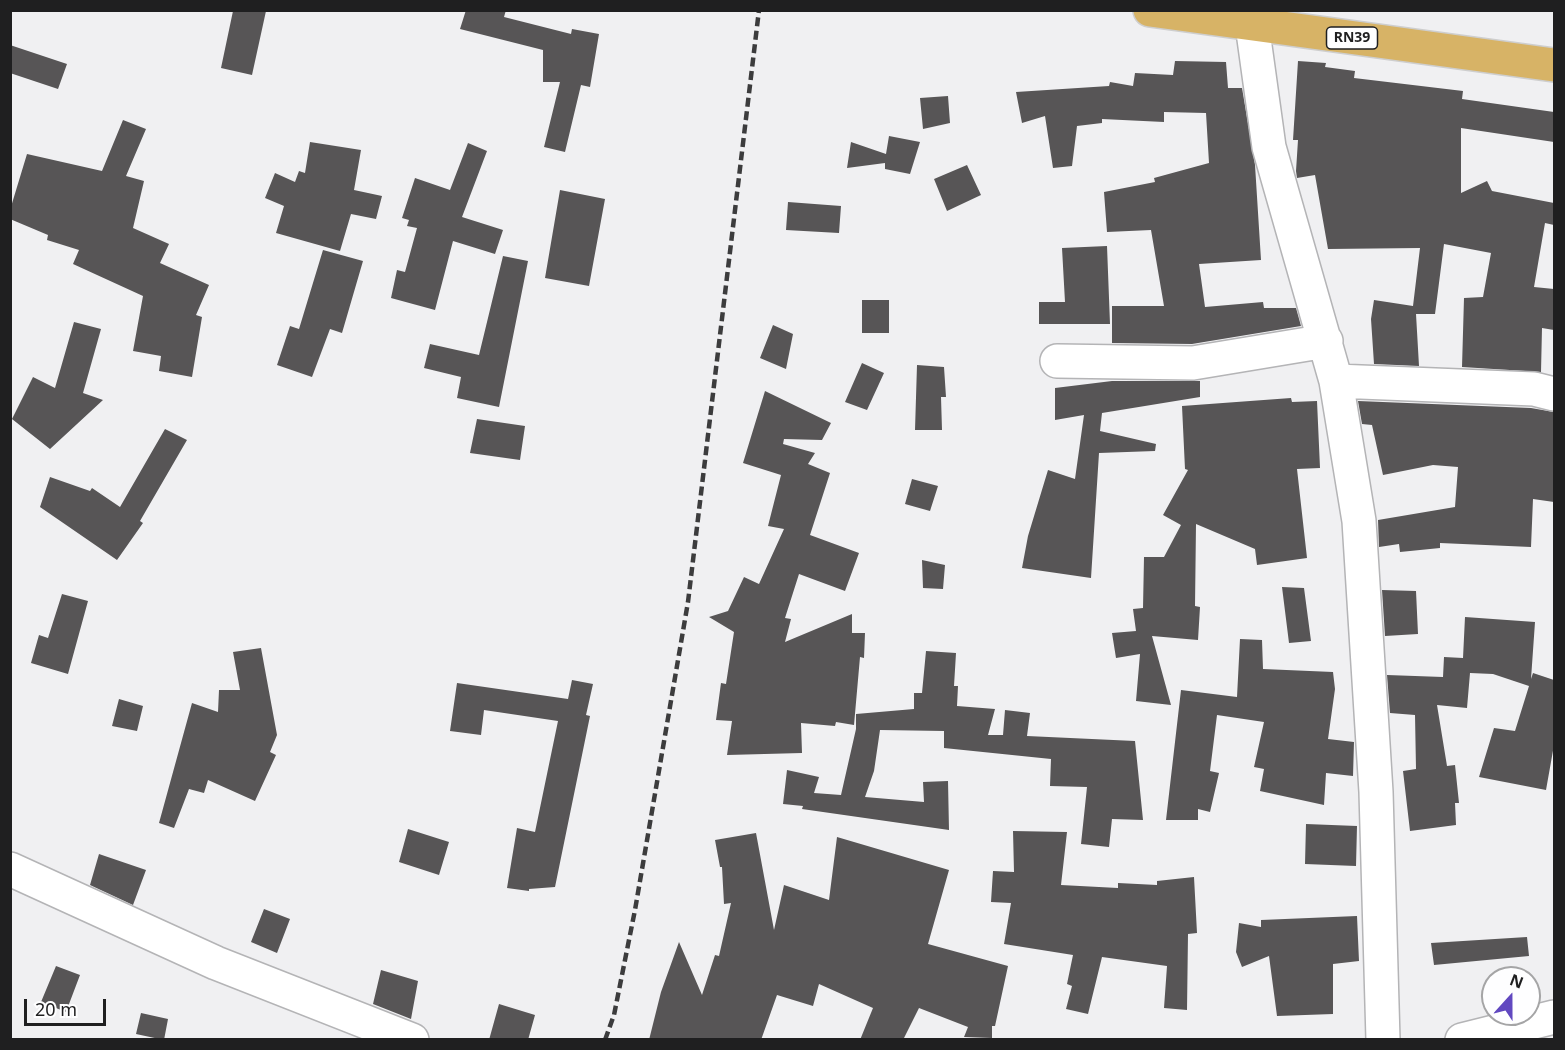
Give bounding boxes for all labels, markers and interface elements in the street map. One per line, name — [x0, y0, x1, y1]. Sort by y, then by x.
road number: RN39 — [1326, 27, 1378, 49]
north arrow — [1481, 966, 1541, 1026]
text: N — [1507, 968, 1527, 994]
scale bar — [27, 987, 110, 1025]
text: 20 m — [35, 997, 77, 1021]

